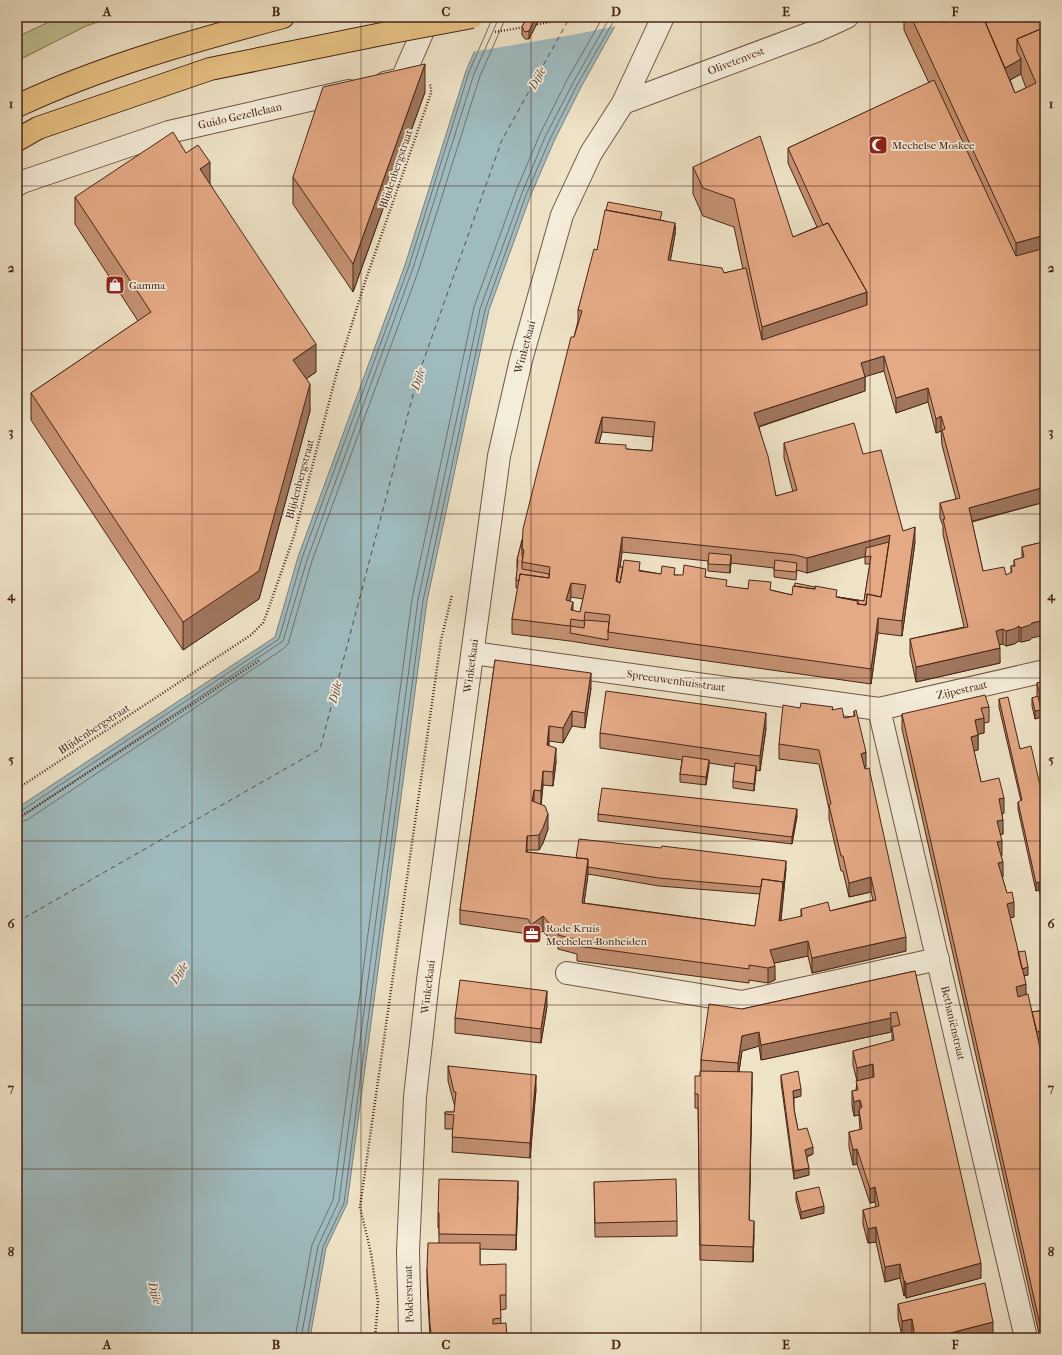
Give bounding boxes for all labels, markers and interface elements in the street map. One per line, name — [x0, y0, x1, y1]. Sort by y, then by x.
text: A — [102, 4, 112, 19]
text: B — [272, 4, 281, 19]
text: C — [442, 4, 451, 19]
text: D — [611, 4, 621, 19]
text: E — [782, 4, 790, 19]
text: F — [951, 4, 959, 19]
street label: Olivetenvest — [706, 44, 766, 78]
water label: Dijle — [525, 64, 549, 92]
text: 1 — [9, 96, 14, 111]
text: 1 — [1049, 96, 1054, 111]
street label: Guido Gezellelaan — [197, 100, 284, 132]
street label: Blijdenbergstraat — [376, 128, 416, 210]
mosque icon: Mechelse Moskee — [867, 134, 889, 156]
place label: Mechelse Moskee — [892, 139, 975, 152]
text: 2 — [8, 260, 15, 275]
text: 2 — [1048, 260, 1055, 275]
shop icon: Gamma — [104, 274, 126, 296]
place label: Gamma — [129, 279, 166, 292]
street label: Winketkaai — [511, 318, 538, 376]
water label: Dijle — [408, 365, 428, 393]
text: 3 — [8, 424, 14, 440]
text: 3 — [1048, 424, 1054, 440]
street label: Blijdenbergstraat — [283, 437, 317, 520]
text: 4 — [6, 588, 16, 604]
text: 4 — [1046, 588, 1056, 604]
street label: Winketkaai — [461, 637, 481, 695]
street label: Spreeuwenhuisstraat — [626, 668, 726, 694]
water label: Dijle — [325, 678, 345, 706]
street label: Zijpestraat — [935, 678, 989, 702]
street label: Blijdenbergstraat — [56, 701, 132, 757]
text: 5 — [8, 752, 14, 767]
text: 5 — [1048, 752, 1054, 767]
text: 6 — [7, 916, 15, 931]
text: 6 — [1047, 916, 1055, 931]
place label: Rode Kruis Mechelen-Bonheiden — [546, 922, 648, 948]
office icon: Rode Kruis Mechelen-Bonheiden — [521, 923, 543, 945]
water label: Dijle — [166, 959, 192, 987]
street label: Winketkaai — [418, 959, 438, 1016]
street label: Bethaniënstraat — [938, 985, 968, 1062]
text: 7 — [7, 1080, 15, 1095]
text: 7 — [1047, 1080, 1055, 1095]
text: 8 — [8, 1244, 15, 1259]
text: 8 — [1048, 1244, 1055, 1259]
street label: Polderstraat — [401, 1265, 417, 1323]
water label: Dijle — [145, 1279, 165, 1307]
text: A — [102, 1337, 112, 1352]
text: B — [272, 1337, 281, 1352]
text: C — [442, 1337, 451, 1352]
text: D — [611, 1337, 621, 1352]
text: E — [782, 1337, 790, 1352]
text: F — [951, 1337, 959, 1352]

